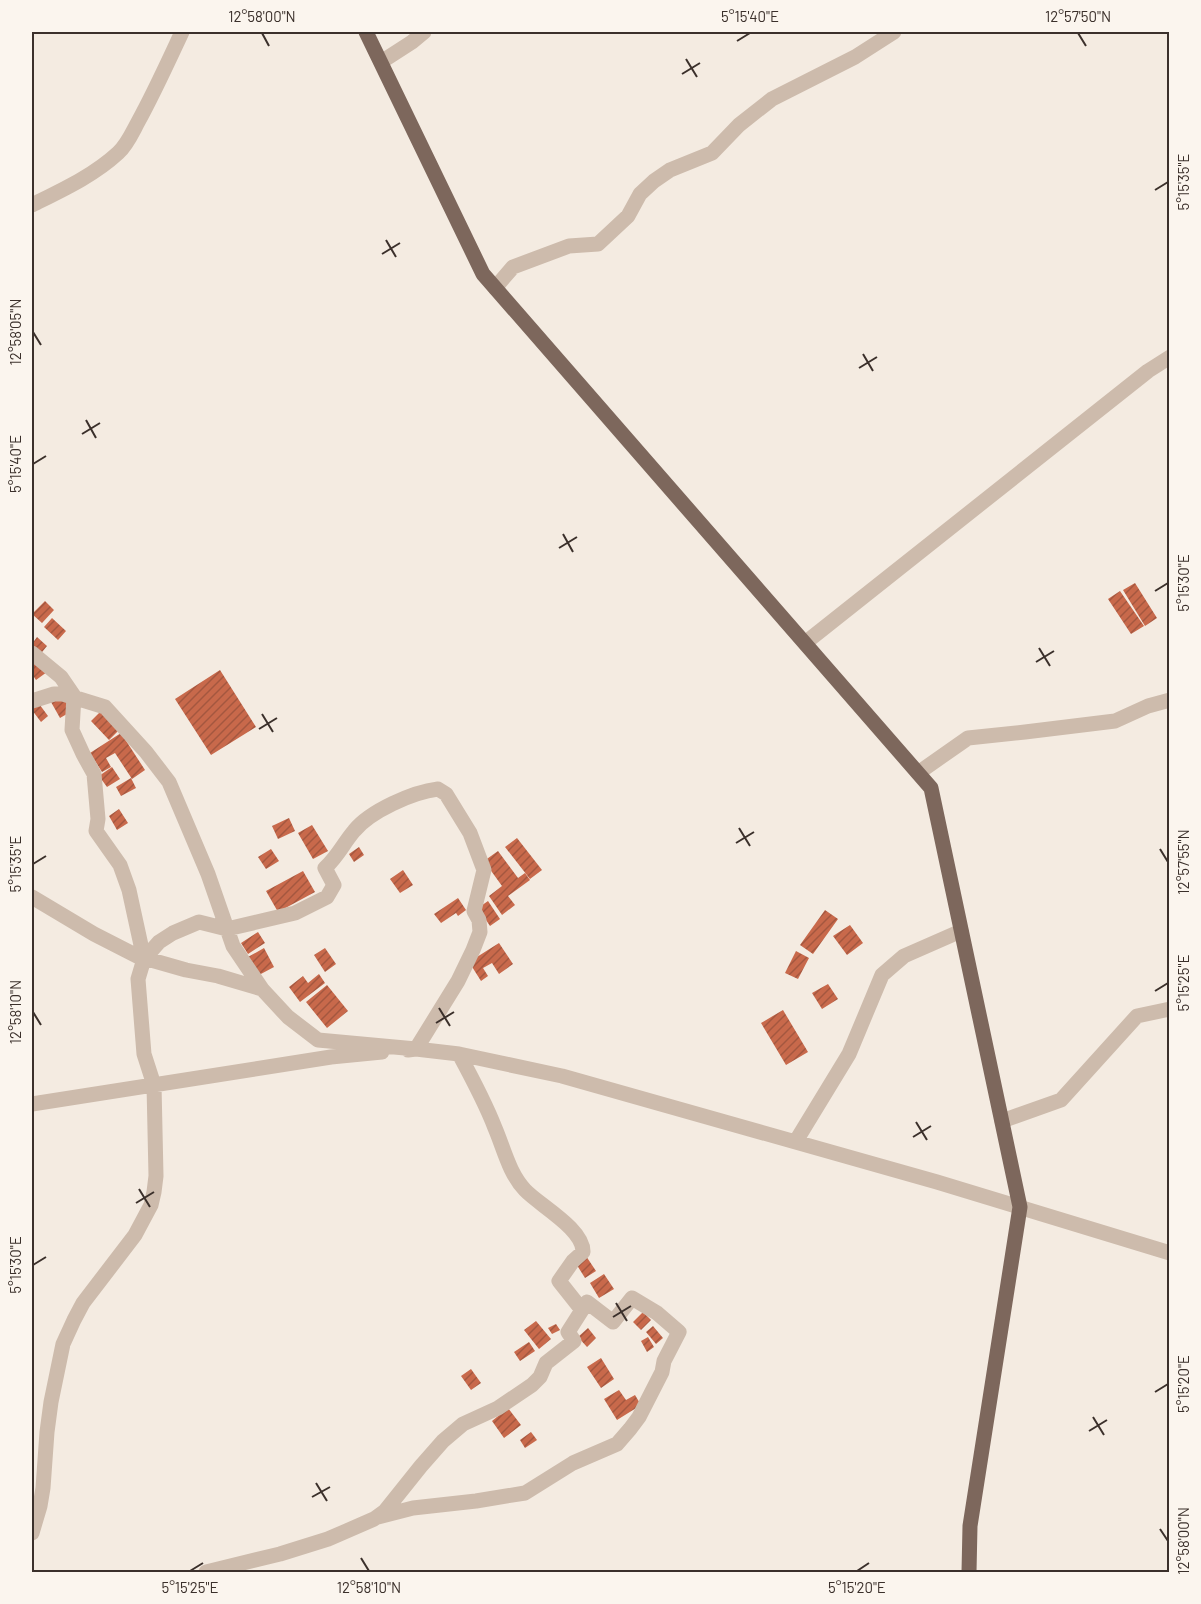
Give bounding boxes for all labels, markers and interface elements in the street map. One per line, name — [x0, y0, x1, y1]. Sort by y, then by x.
text: 12°58'00"N — [228, 7, 296, 25]
text: 5°15'40"E — [721, 7, 779, 25]
text: 12°57'50"N — [1045, 7, 1111, 25]
text: 5°15'35"E — [1174, 154, 1192, 210]
text: 12°58'05"N — [6, 299, 24, 365]
text: 5°15'40"E — [6, 435, 24, 493]
text: 5°15'30"E — [1174, 554, 1192, 612]
text: 12°57'55"N — [1174, 829, 1192, 895]
text: 5°15'35"E — [6, 836, 24, 892]
text: 5°15'25"E — [1174, 954, 1192, 1012]
text: 12°58'10"N — [6, 980, 24, 1044]
text: 5°15'30"E — [6, 1236, 24, 1294]
text: 5°15'20"E — [1174, 1355, 1192, 1413]
text: 12°58'00"N — [1174, 1507, 1192, 1575]
text: 5°15'25"E — [161, 1578, 219, 1596]
text: 12°58'10"N — [337, 1578, 401, 1596]
text: 5°15'20"E — [828, 1578, 886, 1596]

